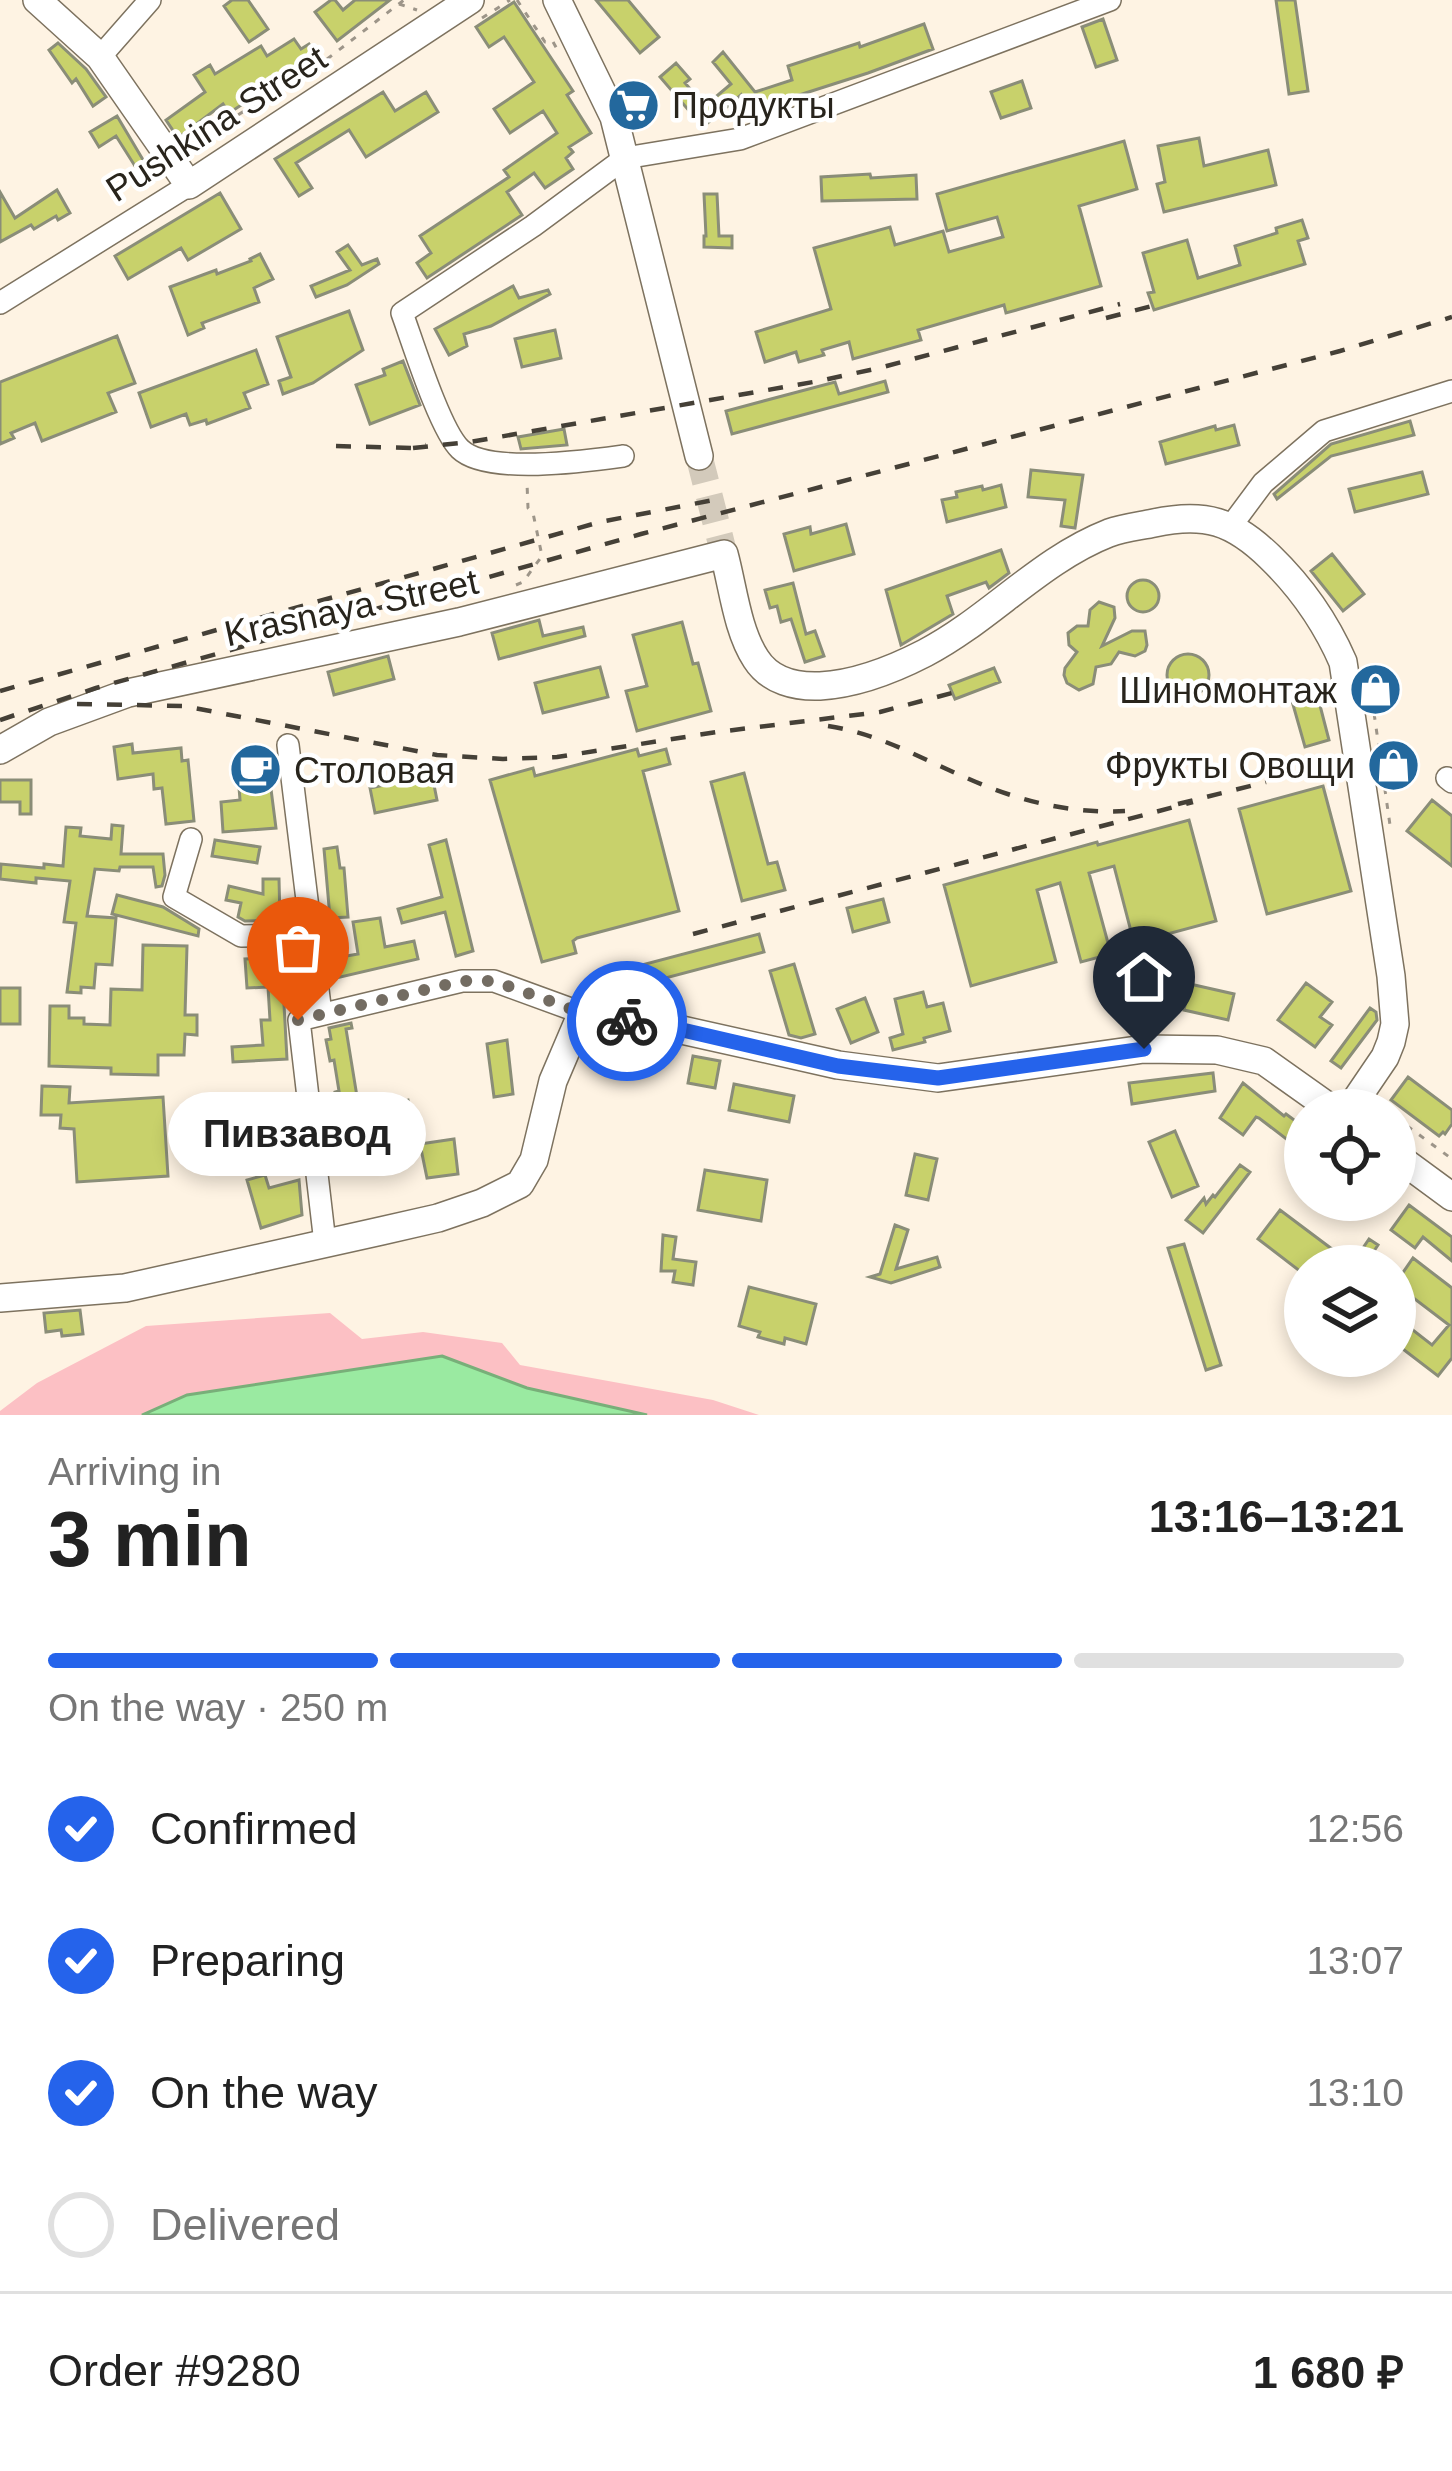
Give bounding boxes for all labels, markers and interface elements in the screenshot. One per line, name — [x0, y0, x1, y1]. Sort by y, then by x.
street label: Pushkina Street — [99, 37, 334, 210]
supermarket icon: Продукты — [605, 77, 661, 133]
place label: Продукты — [672, 85, 835, 126]
street label: Krasnaya Street — [221, 561, 482, 654]
shop icon: Шиномонтаж — [1348, 662, 1404, 718]
place label: Шиномонтаж — [1119, 670, 1337, 711]
shop icon: Фрукты Овощи — [1366, 737, 1422, 793]
cafe icon: Столовая — [227, 742, 283, 798]
place label: Фрукты Овощи — [1105, 745, 1355, 786]
place label: Столовая — [294, 750, 455, 791]
pin — [247, 897, 349, 1020]
icon: bag — [265, 915, 331, 981]
pin — [1093, 926, 1195, 1049]
icon: home — [1111, 944, 1177, 1010]
courier — [567, 961, 687, 1081]
icon: bike — [594, 988, 660, 1054]
map controls — [1284, 1089, 1416, 1377]
button: locate — [1284, 1089, 1416, 1221]
callout: Пивзавод — [169, 1092, 427, 1176]
text: Пивзавод — [203, 1112, 391, 1155]
button: layers — [1284, 1245, 1416, 1377]
text: Arriving in — [48, 1450, 221, 1493]
text: 13:16–13:21 — [1149, 1491, 1404, 1542]
text: 3 min — [48, 1495, 252, 1583]
text: On the way · 250 m — [48, 1686, 388, 1729]
icon: check — [48, 1796, 114, 1862]
text: Confirmed — [150, 1803, 358, 1854]
text: 12:56 — [1306, 1807, 1404, 1850]
icon: check — [48, 1928, 114, 1994]
text: Preparing — [150, 1935, 345, 1986]
text: 13:07 — [1306, 1939, 1404, 1982]
icon: check — [48, 2060, 114, 2126]
text: On the way — [150, 2067, 378, 2118]
text: 13:10 — [1306, 2071, 1404, 2114]
text: Delivered — [150, 2199, 340, 2250]
text: Order #9280 — [48, 2345, 301, 2396]
text: 1 680 ₽ — [1253, 2347, 1404, 2398]

